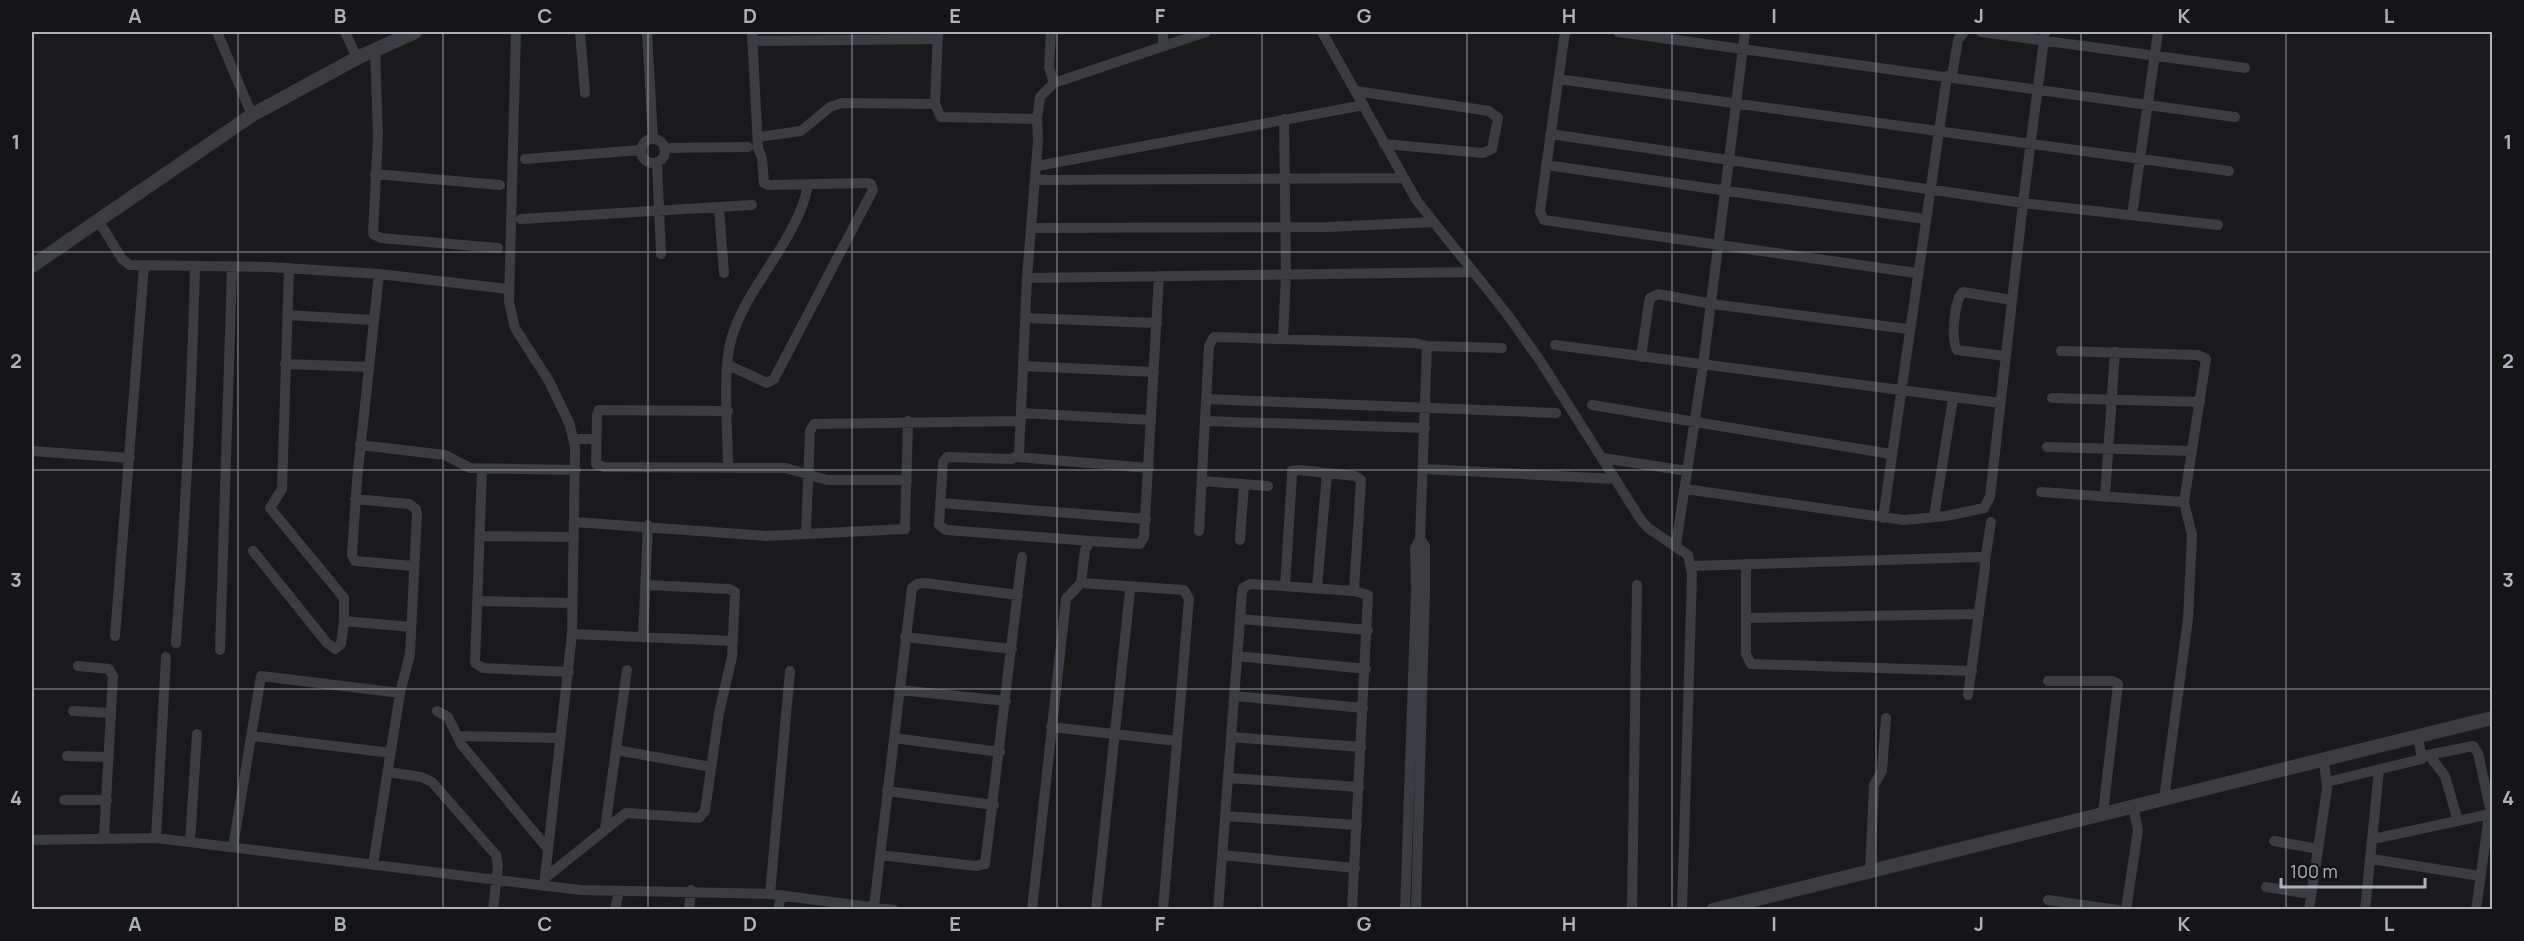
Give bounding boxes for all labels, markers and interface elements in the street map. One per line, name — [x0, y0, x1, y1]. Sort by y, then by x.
text: A — [128, 2, 142, 29]
text: B — [334, 2, 347, 29]
text: C — [538, 2, 552, 29]
text: D — [743, 2, 757, 29]
text: E — [949, 2, 961, 29]
text: F — [1155, 2, 1166, 29]
text: G — [1357, 2, 1372, 29]
text: H — [1562, 2, 1576, 29]
text: I — [1771, 2, 1777, 29]
text: J — [1974, 2, 1984, 29]
text: K — [2178, 2, 2191, 29]
text: L — [2384, 2, 2395, 29]
text: 1 — [12, 128, 20, 155]
text: 1 — [2504, 128, 2512, 155]
text: 2 — [10, 347, 22, 374]
text: 2 — [2502, 347, 2514, 374]
text: 3 — [10, 566, 22, 593]
text: 3 — [2502, 566, 2514, 593]
text: 4 — [10, 784, 22, 811]
text: 4 — [2502, 784, 2514, 811]
scale bar — [2281, 851, 2425, 889]
text: 100 m — [2290, 859, 2338, 883]
text: A — [128, 910, 142, 937]
text: B — [334, 910, 347, 937]
text: C — [538, 910, 552, 937]
text: D — [743, 910, 757, 937]
text: E — [949, 910, 961, 937]
text: F — [1155, 910, 1166, 937]
text: G — [1357, 910, 1372, 937]
text: H — [1562, 910, 1576, 937]
text: I — [1771, 910, 1777, 937]
text: J — [1974, 910, 1984, 937]
text: K — [2178, 910, 2191, 937]
text: L — [2384, 910, 2395, 937]

